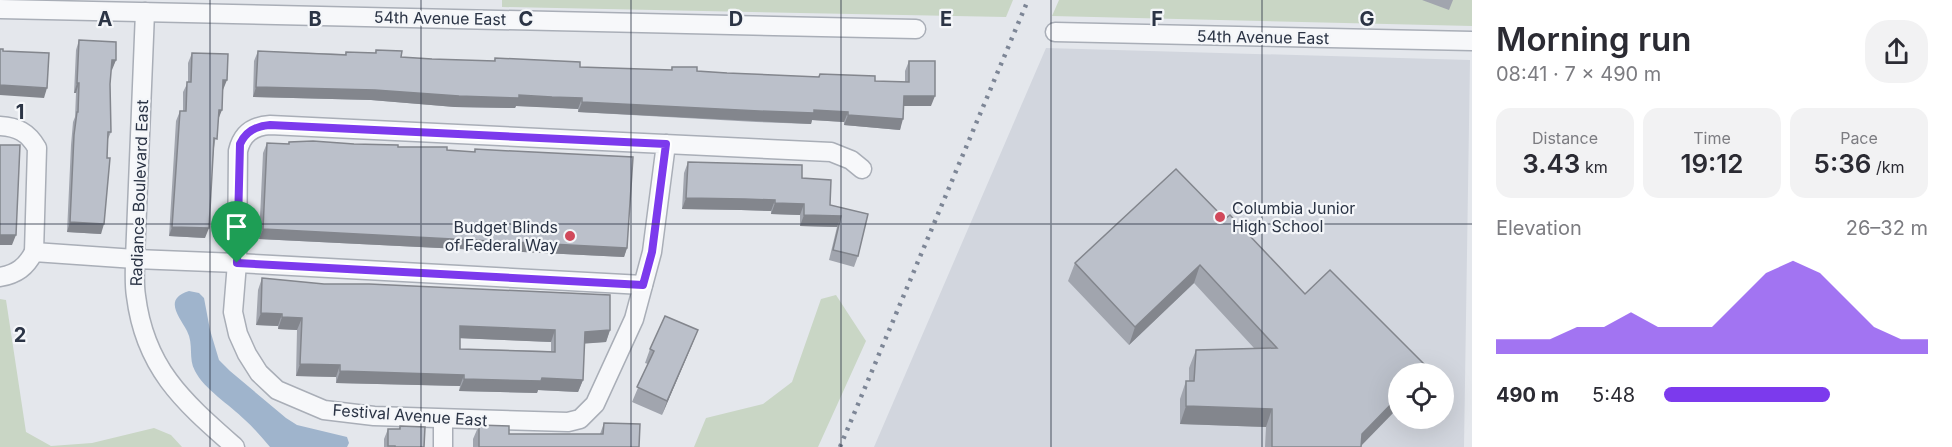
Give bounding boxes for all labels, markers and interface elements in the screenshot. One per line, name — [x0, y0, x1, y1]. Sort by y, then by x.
text: A — [98, 7, 113, 31]
text: B — [308, 7, 322, 31]
street label: 54th Avenue East — [374, 7, 506, 29]
text: C — [519, 7, 533, 31]
text: D — [729, 7, 743, 31]
text: E — [940, 7, 952, 31]
text: F — [1151, 7, 1163, 31]
text: G — [1359, 7, 1375, 31]
text: Morning run — [1496, 19, 1691, 59]
button: share — [1865, 20, 1928, 83]
street label: 54th Avenue East — [1197, 26, 1329, 48]
text: 08:41 · 7 × 490 m — [1496, 62, 1661, 86]
street label: Radiance Boulevard East — [126, 99, 152, 287]
text: 1 — [16, 100, 24, 124]
text: Distance — [1532, 128, 1598, 148]
text: Time — [1693, 128, 1731, 148]
text: Pace — [1840, 128, 1878, 148]
text: 3.43 — [1522, 148, 1580, 179]
text: 19:12 — [1680, 148, 1744, 179]
text: 5:36 — [1814, 148, 1871, 179]
text: km — [1580, 157, 1608, 177]
text: /km — [1871, 157, 1904, 177]
place label: Columbia Junior High School — [1232, 198, 1355, 236]
pin — [211, 201, 262, 263]
icon: arrive — [220, 210, 253, 243]
marker: Columbia Junior High School — [1213, 210, 1227, 224]
text: Elevation — [1496, 216, 1582, 240]
text: 26–32 m — [1846, 216, 1928, 240]
place label: Budget Blinds of Federal Way — [445, 217, 558, 255]
marker: Budget Blinds of Federal Way — [563, 229, 577, 243]
text: 2 — [14, 323, 26, 347]
map controls — [1388, 363, 1454, 429]
button: locate — [1388, 363, 1454, 429]
text: 490 m — [1496, 383, 1559, 407]
text: 5:48 — [1592, 383, 1635, 407]
street label: Festival Avenue East — [332, 400, 488, 430]

